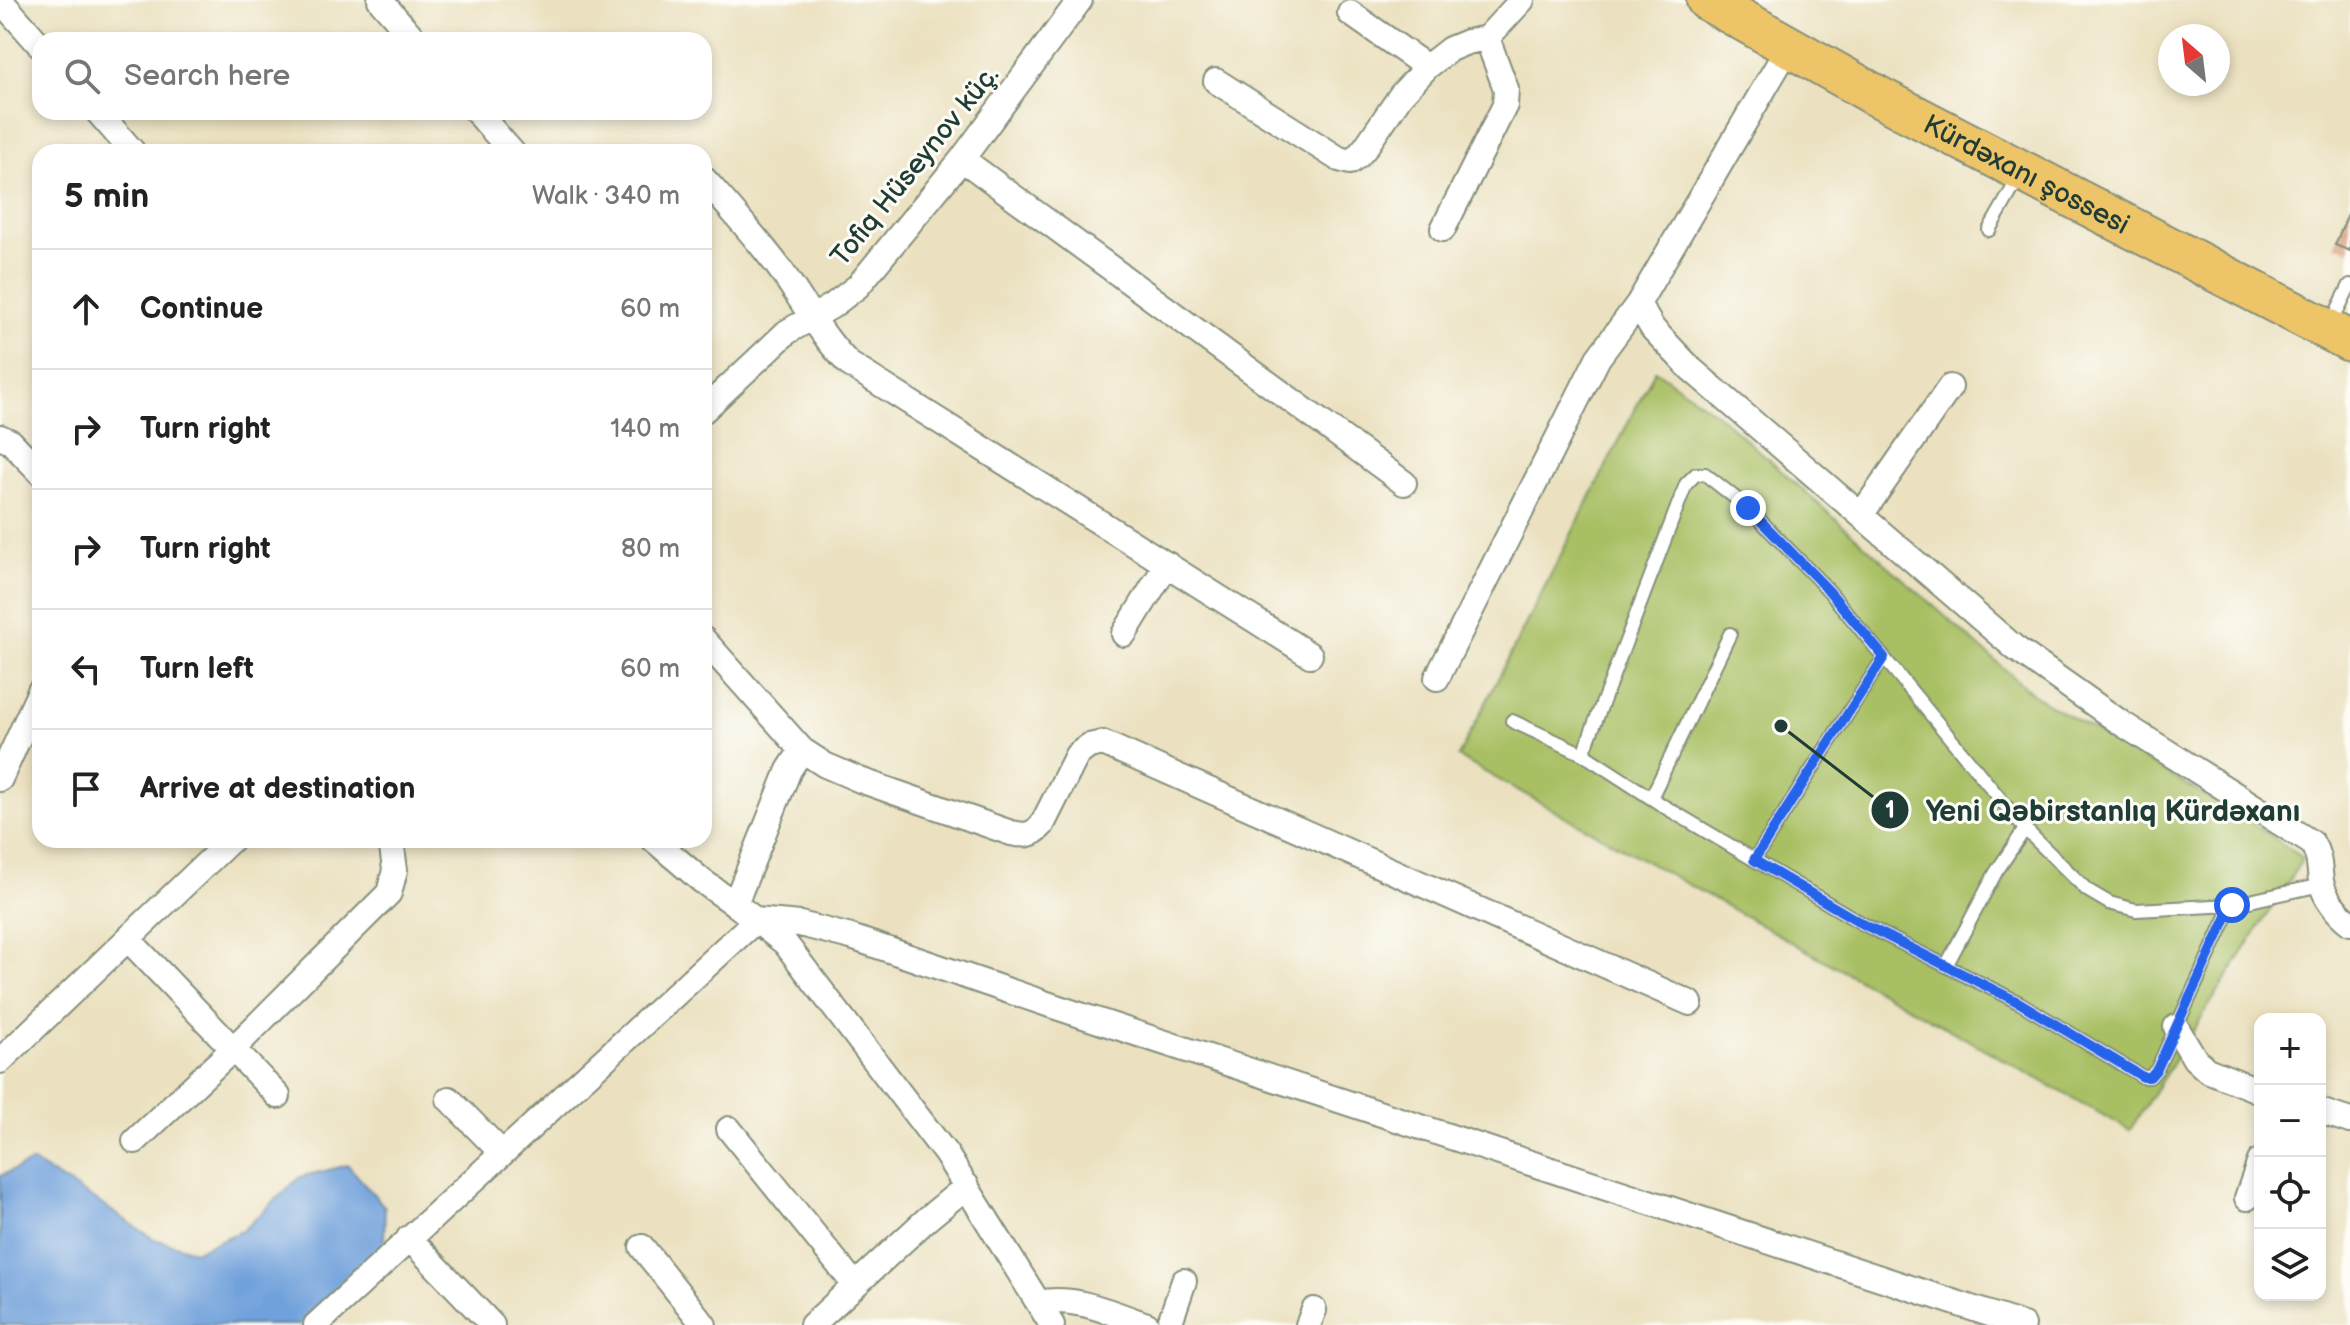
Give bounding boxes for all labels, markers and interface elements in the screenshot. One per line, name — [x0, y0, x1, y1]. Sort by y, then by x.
north arrow — [2158, 24, 2230, 96]
search box — [32, 32, 712, 120]
icon: search — [60, 54, 104, 98]
text: Search here — [124, 58, 290, 94]
street label: Tofiq Hüseynov küç. — [824, 59, 1006, 273]
street label: Kürdəxanı şossesi — [1918, 108, 2135, 242]
text: 5 min — [64, 176, 149, 217]
text: Walk · 340 m — [532, 181, 680, 212]
icon: ahead — [64, 287, 108, 331]
text: Continue — [140, 291, 263, 327]
text: 60 m — [620, 294, 680, 325]
icon: right — [64, 407, 108, 451]
text: Turn right — [140, 411, 271, 447]
text: 140 m — [610, 414, 680, 445]
route end — [1730, 490, 1766, 526]
icon: right — [64, 527, 108, 571]
text: Turn right — [140, 531, 271, 567]
text: 80 m — [621, 534, 680, 565]
icon: left — [64, 647, 108, 691]
text: Turn left — [140, 651, 254, 687]
text: 60 m — [620, 654, 680, 685]
icon: arrive — [64, 767, 108, 811]
text: Arrive at destination — [140, 771, 416, 807]
callout: Yeni Qəbirstanlıq Kürdəxanı — [1870, 783, 2316, 837]
text: Yeni Qəbirstanlıq Kürdəxanı — [1926, 794, 2300, 830]
text: 1 — [1885, 796, 1895, 825]
route start — [2214, 887, 2250, 923]
map controls — [2254, 1013, 2326, 1301]
button: + — [2254, 1013, 2326, 1085]
button: − — [2254, 1085, 2326, 1157]
button: locate — [2254, 1157, 2326, 1229]
button: layers — [2254, 1229, 2326, 1301]

